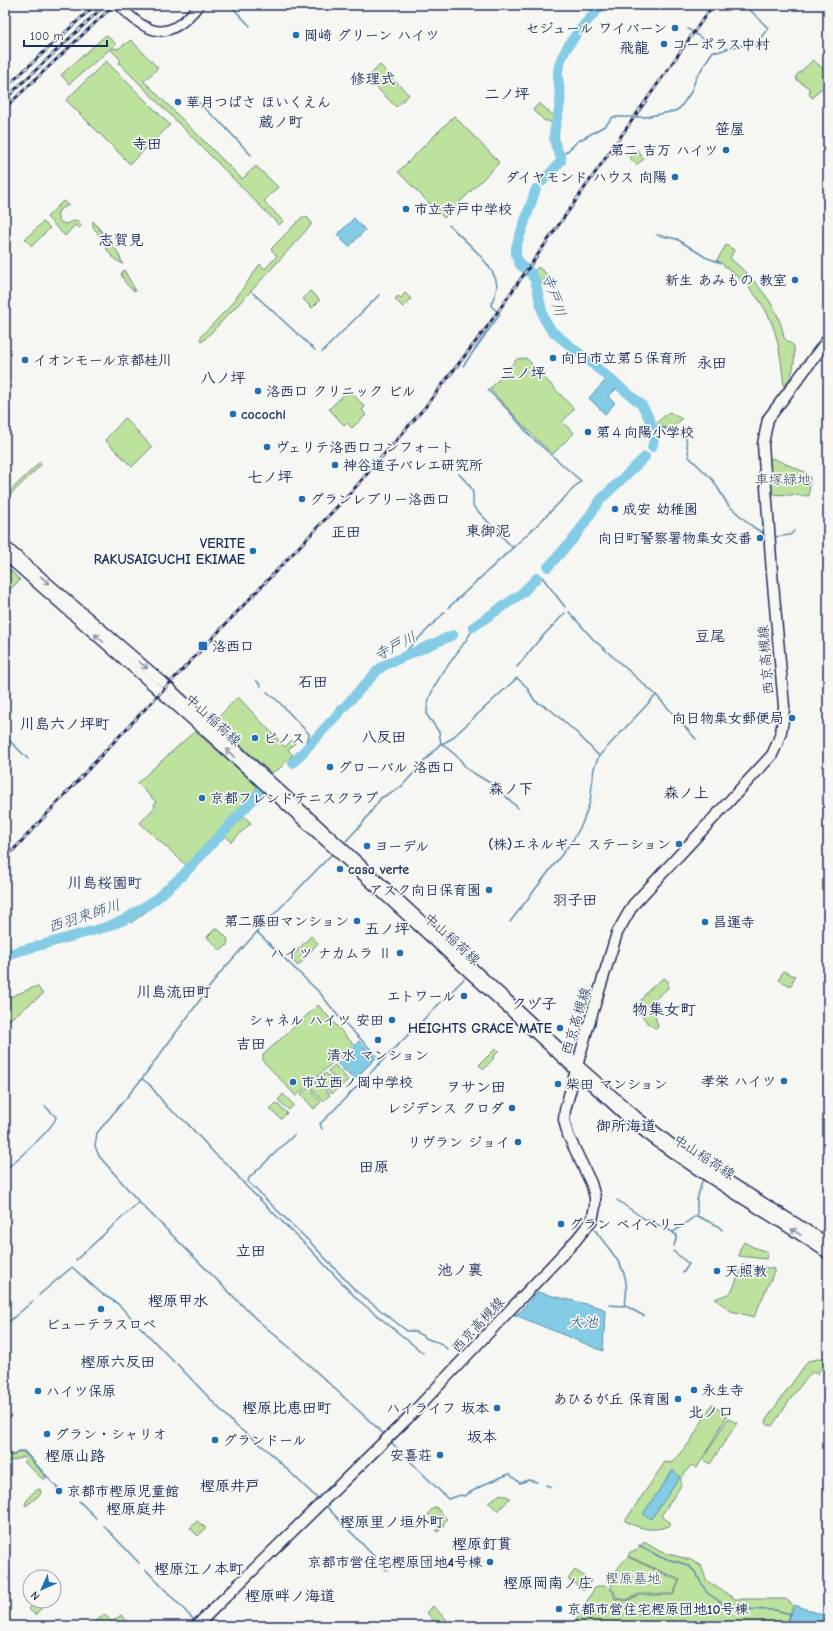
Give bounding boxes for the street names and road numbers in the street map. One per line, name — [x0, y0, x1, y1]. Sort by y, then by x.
street label: 西京高槻線 — [754, 624, 778, 696]
street label: 中山稲荷線 — [181, 690, 245, 750]
street label: 中山稲荷線 — [420, 909, 484, 969]
street label: 西京高槻線 — [558, 985, 594, 1057]
street label: 中山稲荷線 — [670, 1131, 738, 1183]
street label: 西京高槻線 — [448, 1294, 508, 1356]

